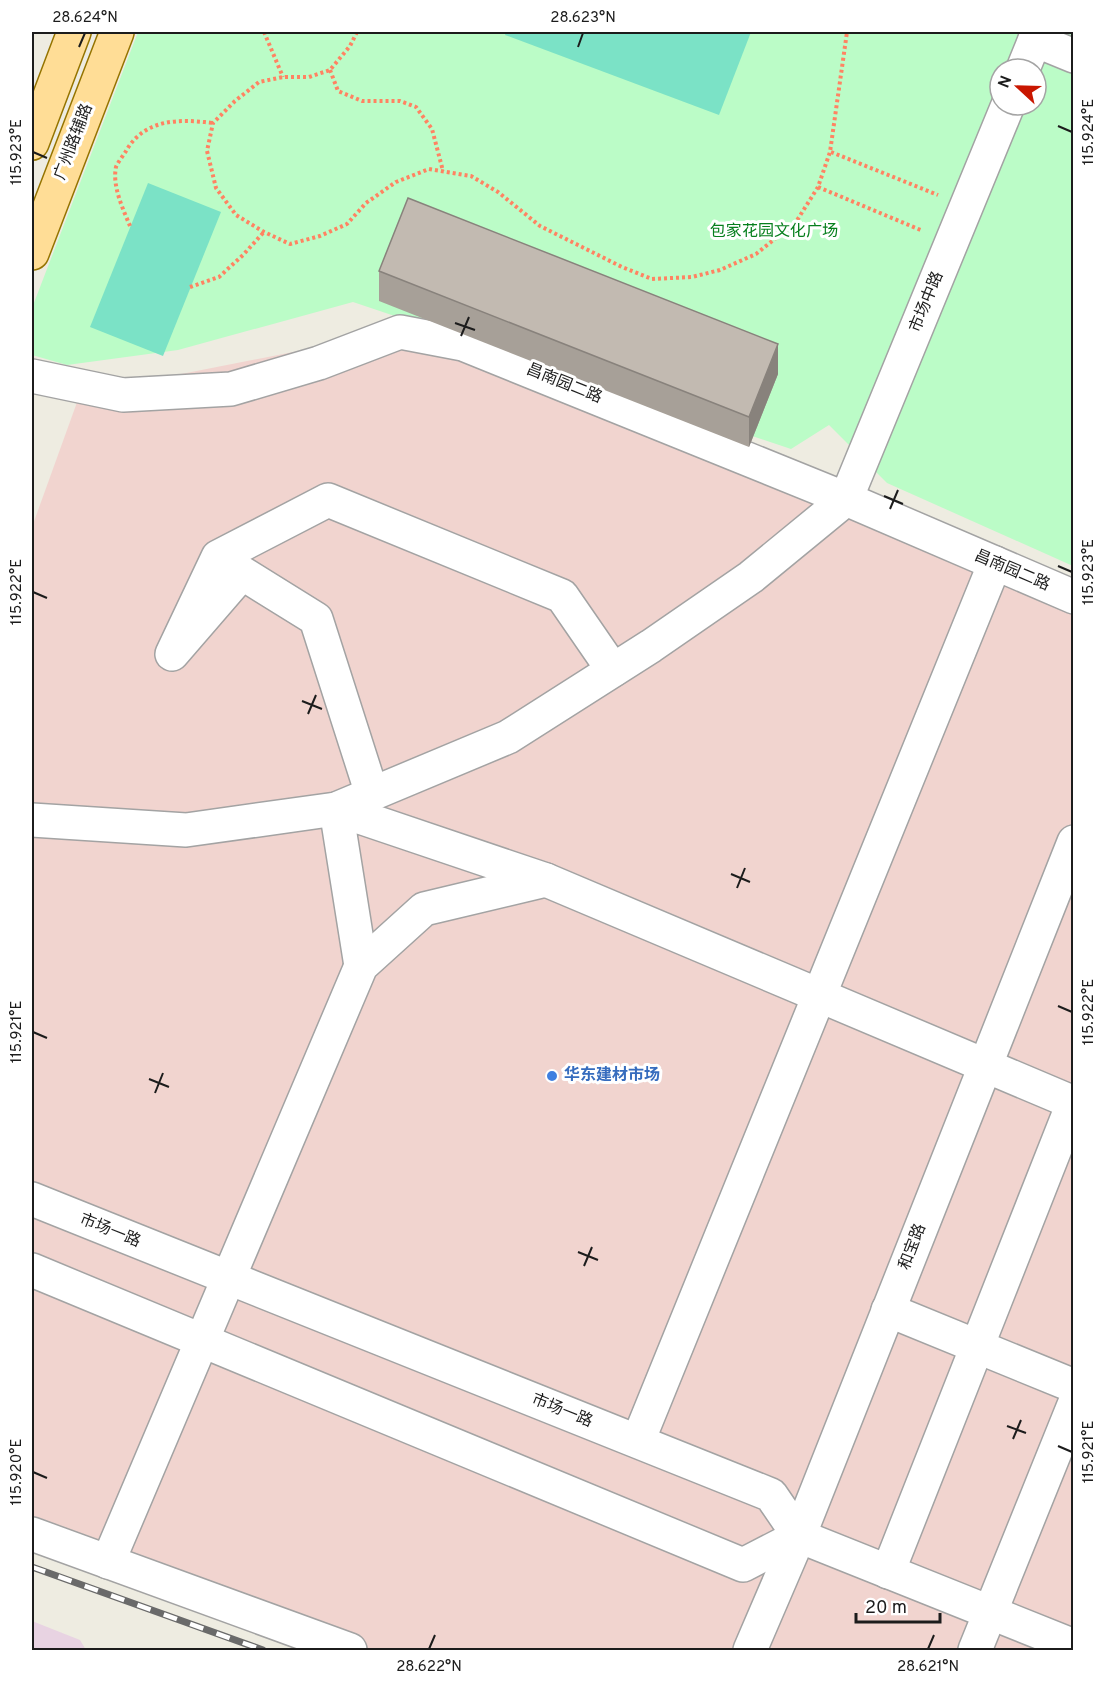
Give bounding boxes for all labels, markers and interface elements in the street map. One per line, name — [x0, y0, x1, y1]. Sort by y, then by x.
text: 28.624°N — [52, 9, 118, 28]
text: 28.623°N — [550, 9, 616, 28]
north arrow — [988, 57, 1048, 117]
text: N — [995, 73, 1017, 91]
text: 115.924°E — [1080, 99, 1099, 165]
street label: 广州路辅路 — [50, 101, 98, 183]
text: 115.923°E — [8, 119, 27, 185]
park label: 包家花园文化广场 — [710, 222, 838, 242]
street label: 市场中路 — [906, 269, 948, 335]
street label: 昌南园二路 — [523, 360, 605, 408]
text: 115.923°E — [1080, 539, 1099, 605]
street label: 昌南园二路 — [971, 546, 1053, 596]
text: 115.922°E — [8, 559, 27, 625]
text: 115.922°E — [1080, 979, 1099, 1045]
text: 115.921°E — [8, 1001, 27, 1063]
place label: 华东建材市场 — [564, 1065, 660, 1086]
marker: 华东建材市场 — [545, 1069, 559, 1083]
street label: 市场一路 — [77, 1210, 143, 1252]
street label: 和宝路 — [895, 1221, 931, 1273]
street label: 市场一路 — [529, 1390, 595, 1432]
text: 115.921°E — [1080, 1421, 1099, 1483]
text: 115.920°E — [8, 1439, 27, 1505]
scale bar — [856, 1586, 940, 1624]
text: 20 m — [865, 1597, 907, 1620]
text: 28.622°N — [396, 1658, 462, 1677]
text: 28.621°N — [897, 1658, 959, 1677]

